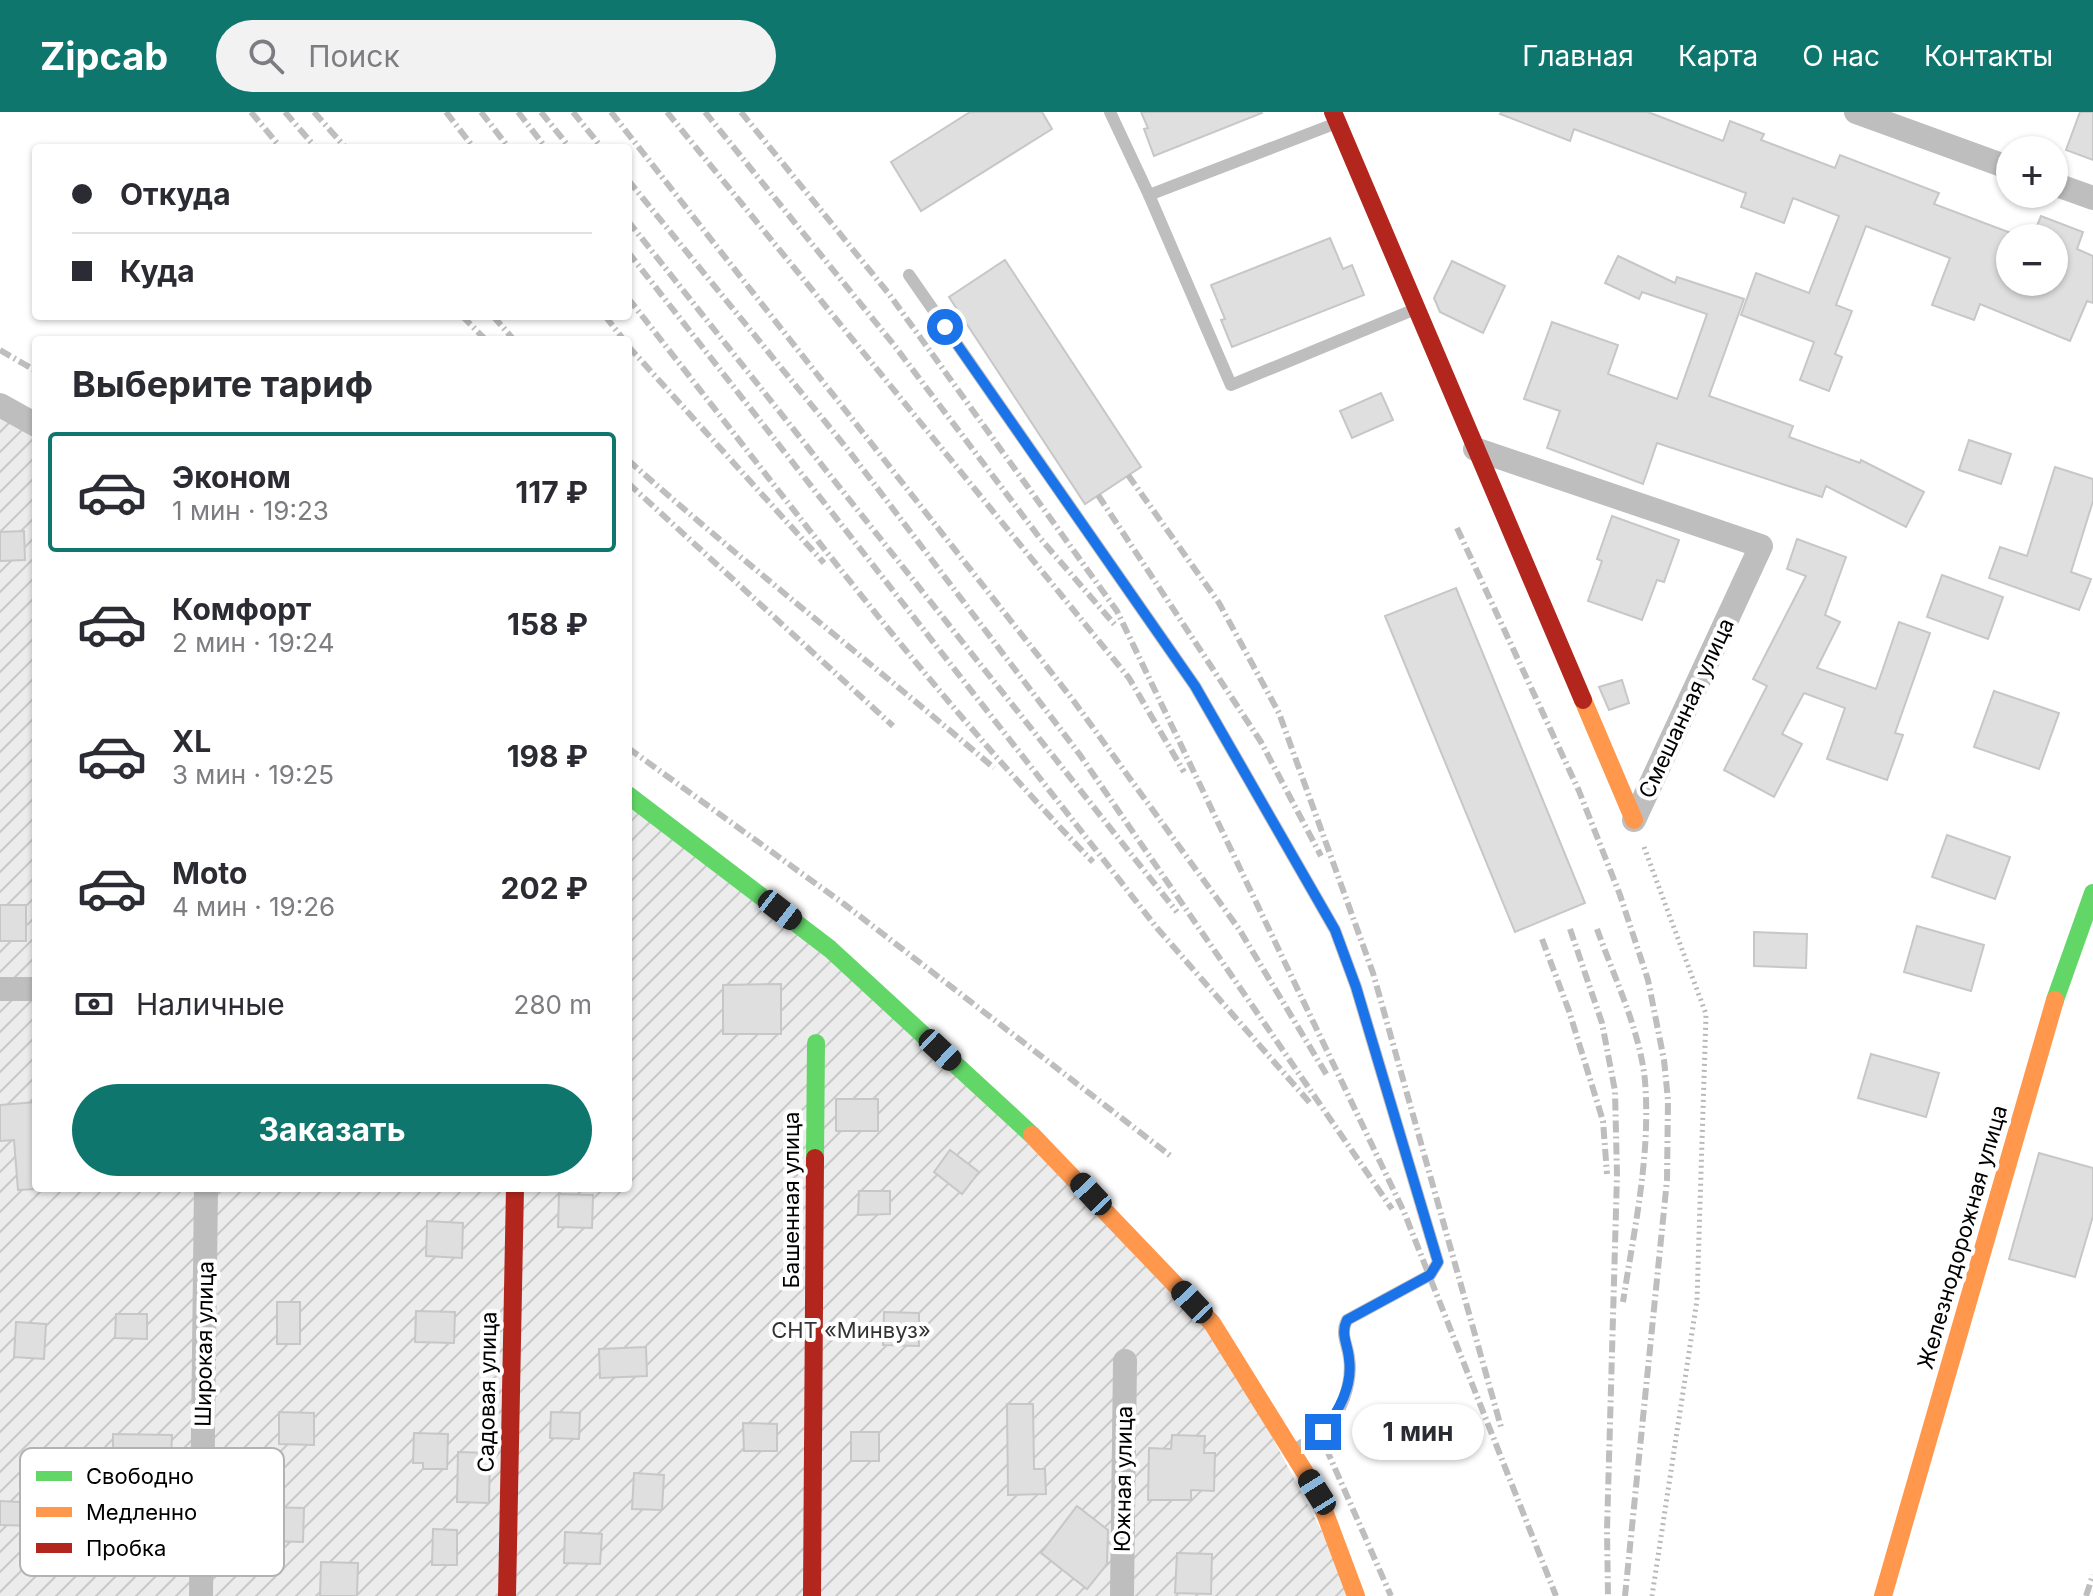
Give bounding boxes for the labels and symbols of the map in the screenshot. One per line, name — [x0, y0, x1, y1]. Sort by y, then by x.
route start — [927, 309, 963, 345]
street label: Смешанная улица — [1633, 614, 1739, 802]
car — [754, 886, 806, 934]
car — [914, 1025, 966, 1075]
street label: Железнодорожная улица — [1912, 1102, 2012, 1372]
street label: Башенная улица — [778, 1112, 804, 1288]
car — [1066, 1168, 1116, 1220]
street label: Широкая улица — [190, 1261, 218, 1427]
car — [1167, 1276, 1217, 1328]
street label: Садовая улица — [473, 1311, 501, 1473]
park label: СНТ «Минвуз» — [771, 1317, 931, 1343]
callout: 1 мин — [1351, 1404, 1483, 1460]
street label: Южная улица — [1109, 1406, 1137, 1552]
route end — [1305, 1414, 1341, 1450]
legend — [20, 1448, 284, 1576]
text: Свободно — [86, 1463, 194, 1489]
car — [1294, 1465, 1340, 1519]
text: Медленно — [86, 1499, 197, 1525]
text: Пробка — [86, 1535, 166, 1561]

